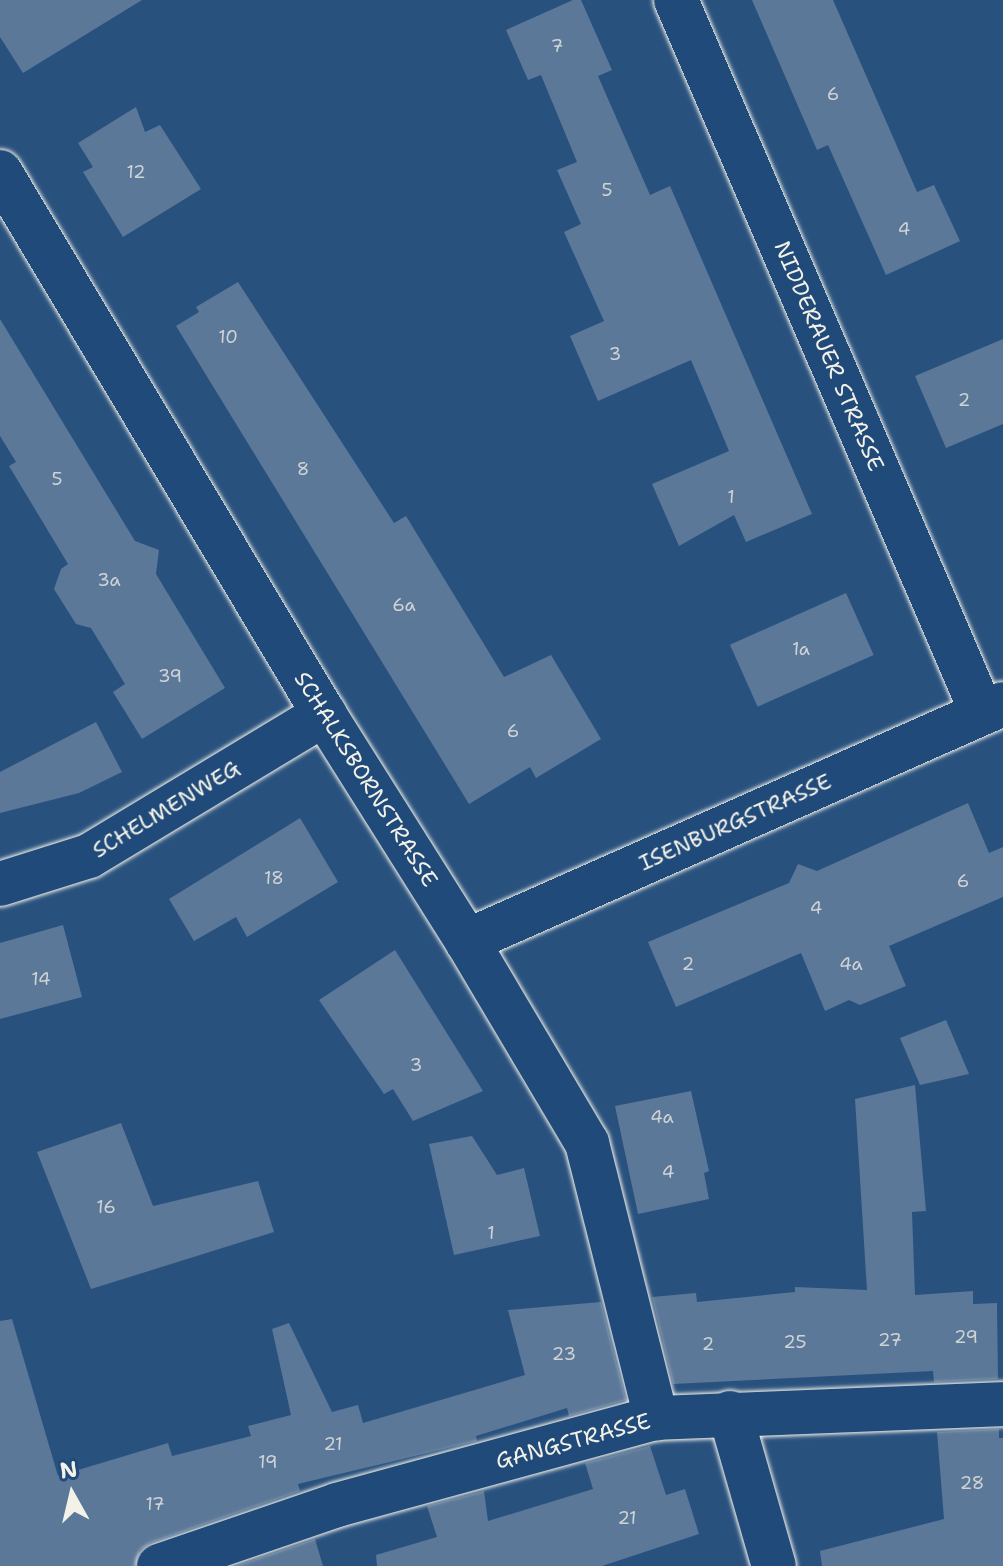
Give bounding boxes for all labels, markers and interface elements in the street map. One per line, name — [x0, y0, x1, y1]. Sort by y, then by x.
house number: 7 — [551, 35, 563, 57]
house number: 6 — [827, 83, 839, 105]
house number: 12 — [126, 161, 146, 183]
house number: 5 — [601, 179, 613, 201]
house number: 4 — [898, 218, 910, 240]
street label: NIDDERAUER STRASSE — [769, 237, 889, 475]
house number: 10 — [218, 326, 238, 348]
house number: 3 — [609, 343, 621, 365]
house number: 2 — [958, 389, 970, 411]
house number: 8 — [297, 458, 309, 480]
house number: 5 — [51, 468, 63, 490]
house number: 1 — [727, 486, 735, 508]
house number: 3a — [97, 569, 121, 591]
house number: 6a — [392, 594, 416, 616]
house number: 1a — [792, 638, 810, 660]
house number: 39 — [158, 665, 182, 687]
street label: SCHALKSBORNSTRASSE — [289, 666, 443, 892]
house number: 6 — [507, 720, 519, 742]
street label: SCHELMENWEG — [87, 755, 245, 863]
street label: ISENBURGSTRASSE — [635, 768, 835, 876]
house number: 18 — [264, 867, 284, 889]
house number: 6 — [957, 870, 969, 892]
house number: 4 — [810, 897, 822, 919]
house number: 2 — [682, 953, 694, 975]
house number: 4a — [839, 953, 863, 975]
house number: 14 — [31, 968, 51, 990]
house number: 3 — [410, 1054, 422, 1076]
house number: 4a — [650, 1106, 674, 1128]
house number: 4 — [662, 1161, 674, 1183]
house number: 16 — [96, 1196, 116, 1218]
house number: 1 — [487, 1222, 495, 1244]
house number: 29 — [954, 1326, 978, 1348]
house number: 27 — [878, 1329, 902, 1351]
house number: 25 — [783, 1331, 807, 1353]
house number: 2 — [702, 1333, 714, 1355]
house number: 23 — [552, 1343, 576, 1365]
street label: GANGSTRASSE — [493, 1408, 653, 1474]
house number: 21 — [323, 1433, 343, 1455]
house number: 19 — [258, 1451, 278, 1473]
north arrow — [32, 1454, 112, 1534]
text: N — [58, 1454, 79, 1485]
house number: 28 — [960, 1472, 984, 1494]
house number: 17 — [145, 1493, 165, 1515]
house number: 21 — [617, 1507, 637, 1529]

